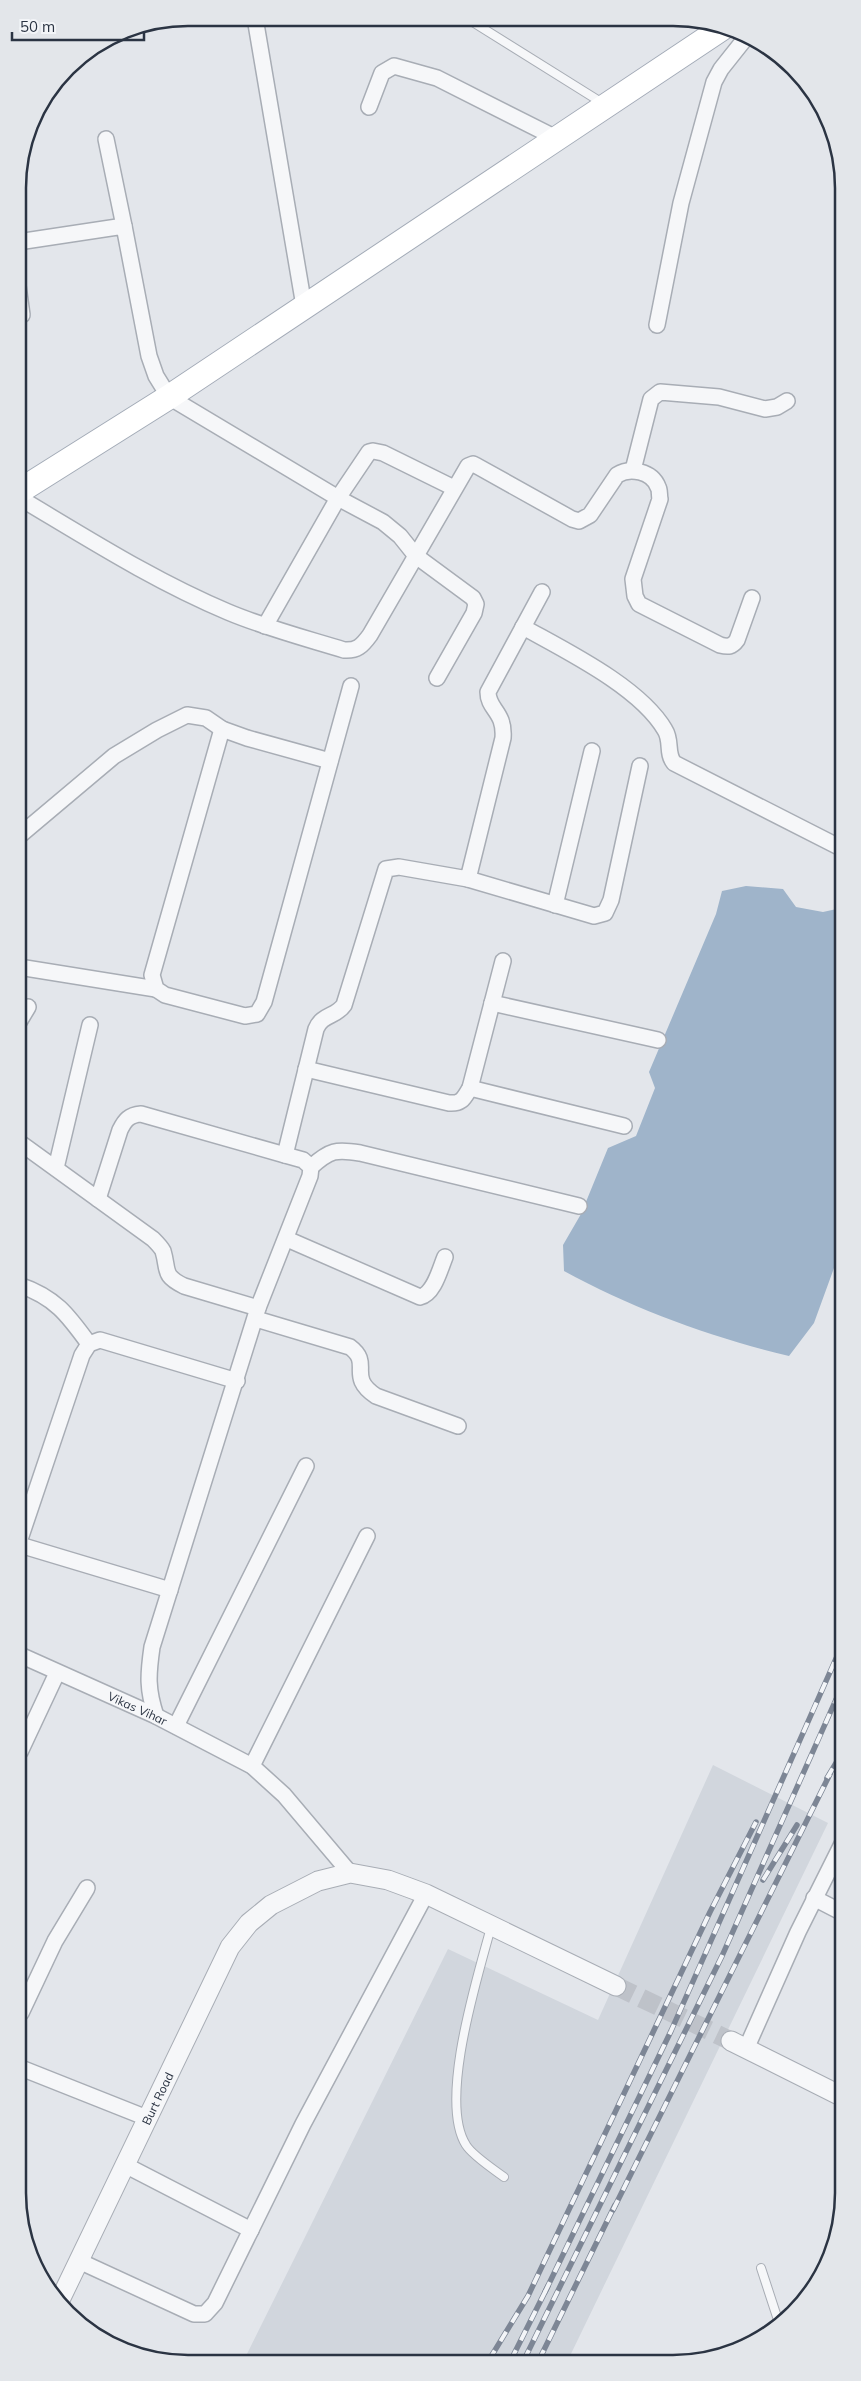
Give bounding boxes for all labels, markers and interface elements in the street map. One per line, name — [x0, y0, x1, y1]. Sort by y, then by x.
scale bar — [12, 10, 145, 42]
text: 50 m — [20, 17, 55, 36]
street label: Vikas Vihar — [106, 1688, 170, 1728]
street label: Burt Road — [138, 2070, 176, 2127]

